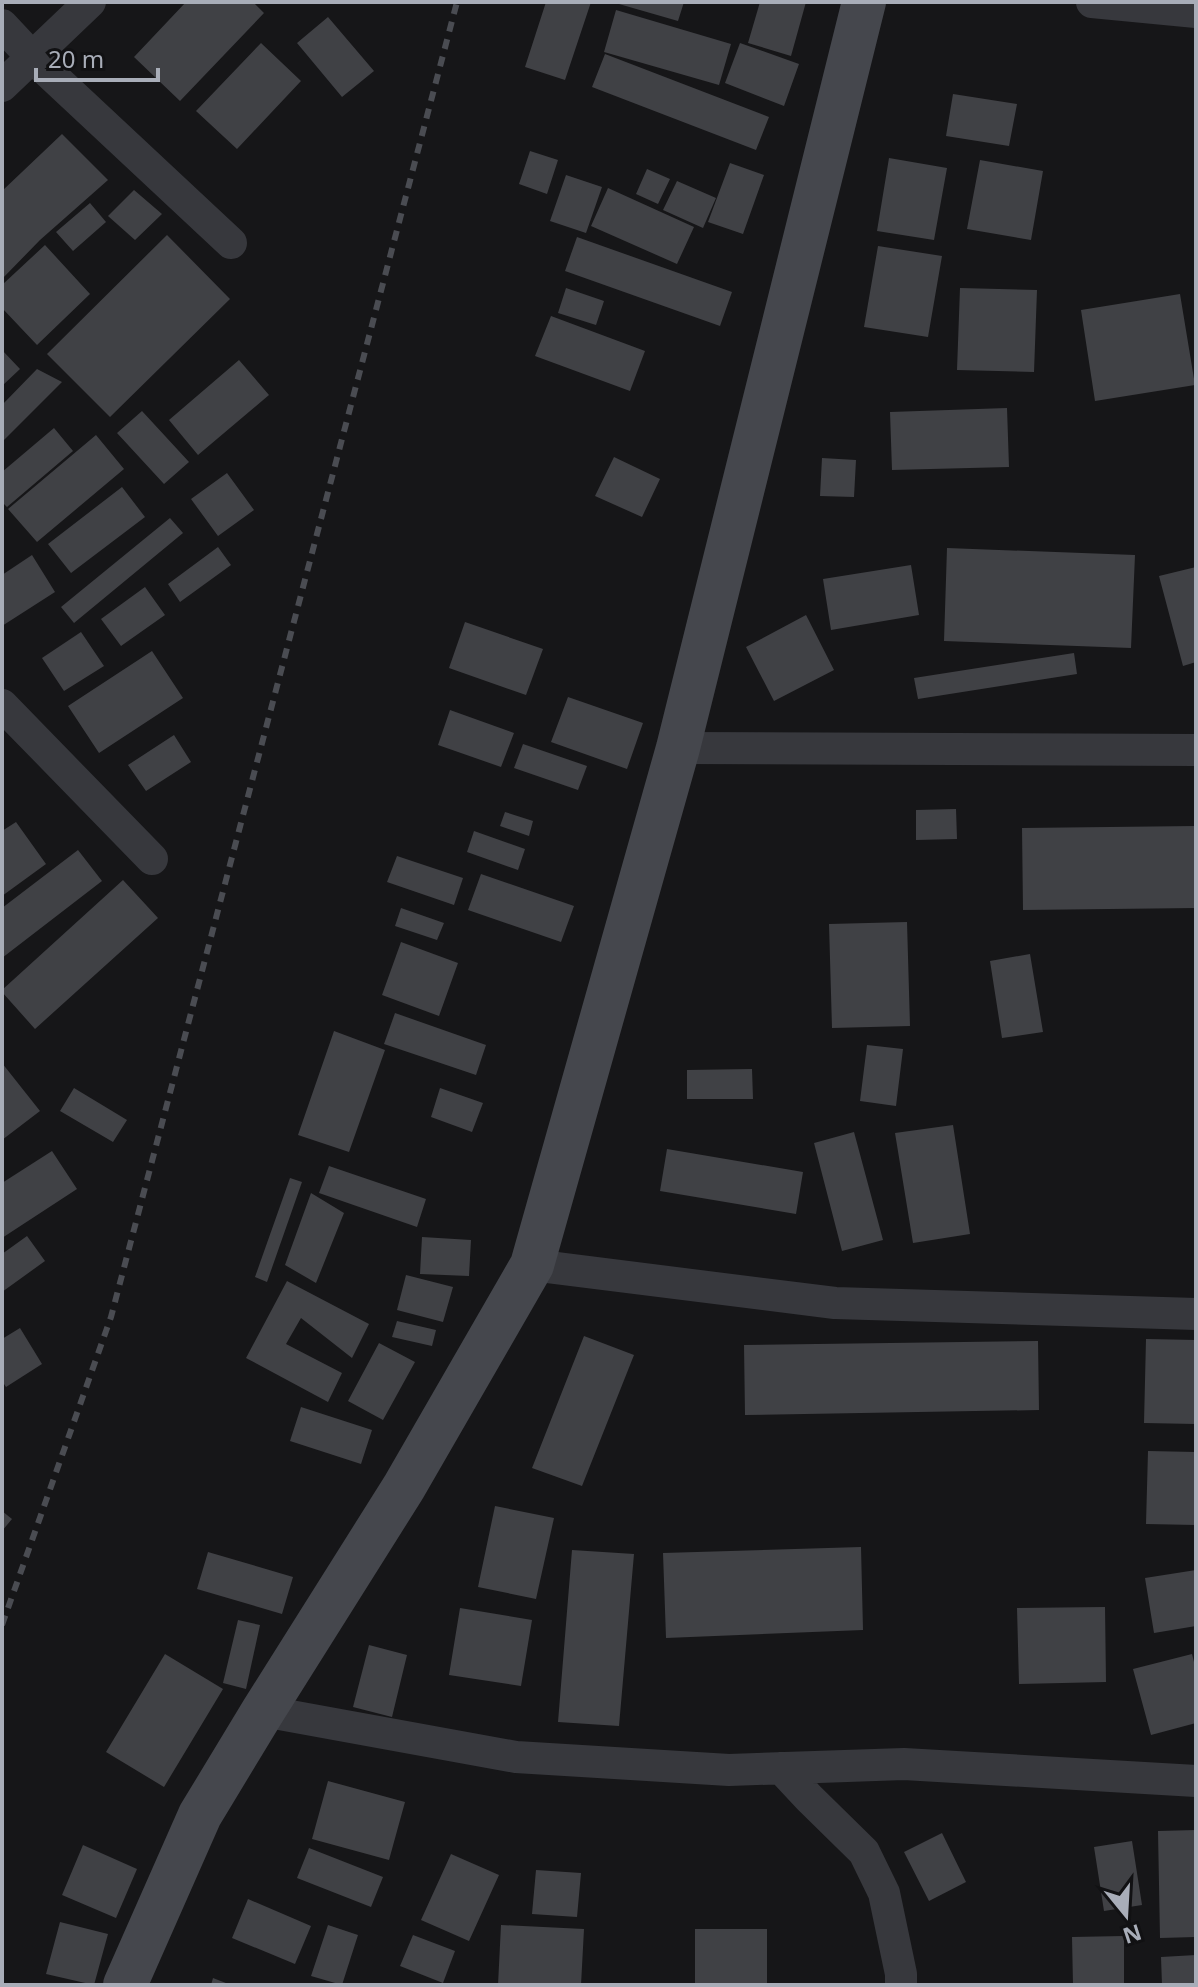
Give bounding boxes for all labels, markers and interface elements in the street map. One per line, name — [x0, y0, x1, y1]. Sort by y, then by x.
scale bar — [36, 32, 158, 82]
text: 20 m — [48, 42, 104, 75]
north arrow — [1086, 1875, 1166, 1955]
text: N — [1119, 1918, 1146, 1952]

